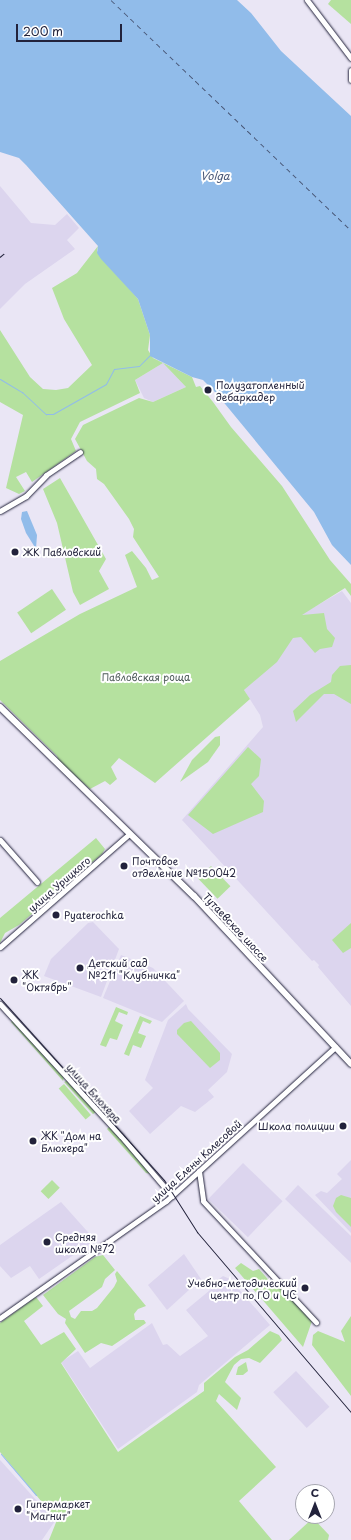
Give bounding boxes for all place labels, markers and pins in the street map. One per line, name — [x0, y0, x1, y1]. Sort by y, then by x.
place label: Полузатопленный дебаркадер — [216, 378, 305, 402]
marker: Полузатопленный дебаркадер — [203, 385, 213, 395]
place label: ЖК Павловский — [23, 546, 102, 558]
marker: ЖК Павловский — [10, 547, 20, 557]
place label: Почтовое отделение №150042 — [132, 854, 236, 878]
marker: Почтовое отделение №150042 — [119, 861, 129, 871]
place label: Pyaterochka — [64, 909, 124, 921]
marker: Pyaterochka — [51, 910, 61, 920]
place label: Детский сад №211 "Клубничка" — [88, 956, 180, 980]
marker: Детский сад №211 "Клубничка" — [75, 963, 85, 973]
place label: ЖК "Октябрь" — [22, 968, 72, 992]
marker: ЖК "Октябрь" — [9, 975, 19, 985]
place label: Школа полиции — [258, 1120, 335, 1132]
marker: Школа полиции — [338, 1121, 348, 1131]
place label: ЖК "Дом на Блюхера" — [41, 1129, 102, 1152]
marker: ЖК "Дом на Блюхера" — [28, 1136, 38, 1146]
place label: Средняя школа №72 — [55, 1230, 115, 1254]
marker: Средняя школа №72 — [42, 1237, 52, 1247]
place label: Учебно-методический центр по ГО и ЧС — [188, 1276, 297, 1300]
marker: Учебно-методический центр по ГО и ЧС — [300, 1283, 310, 1293]
place label: Гипермаркет "Магнит" — [26, 1497, 90, 1520]
marker: Гипермаркет "Магнит" — [13, 1504, 23, 1514]

